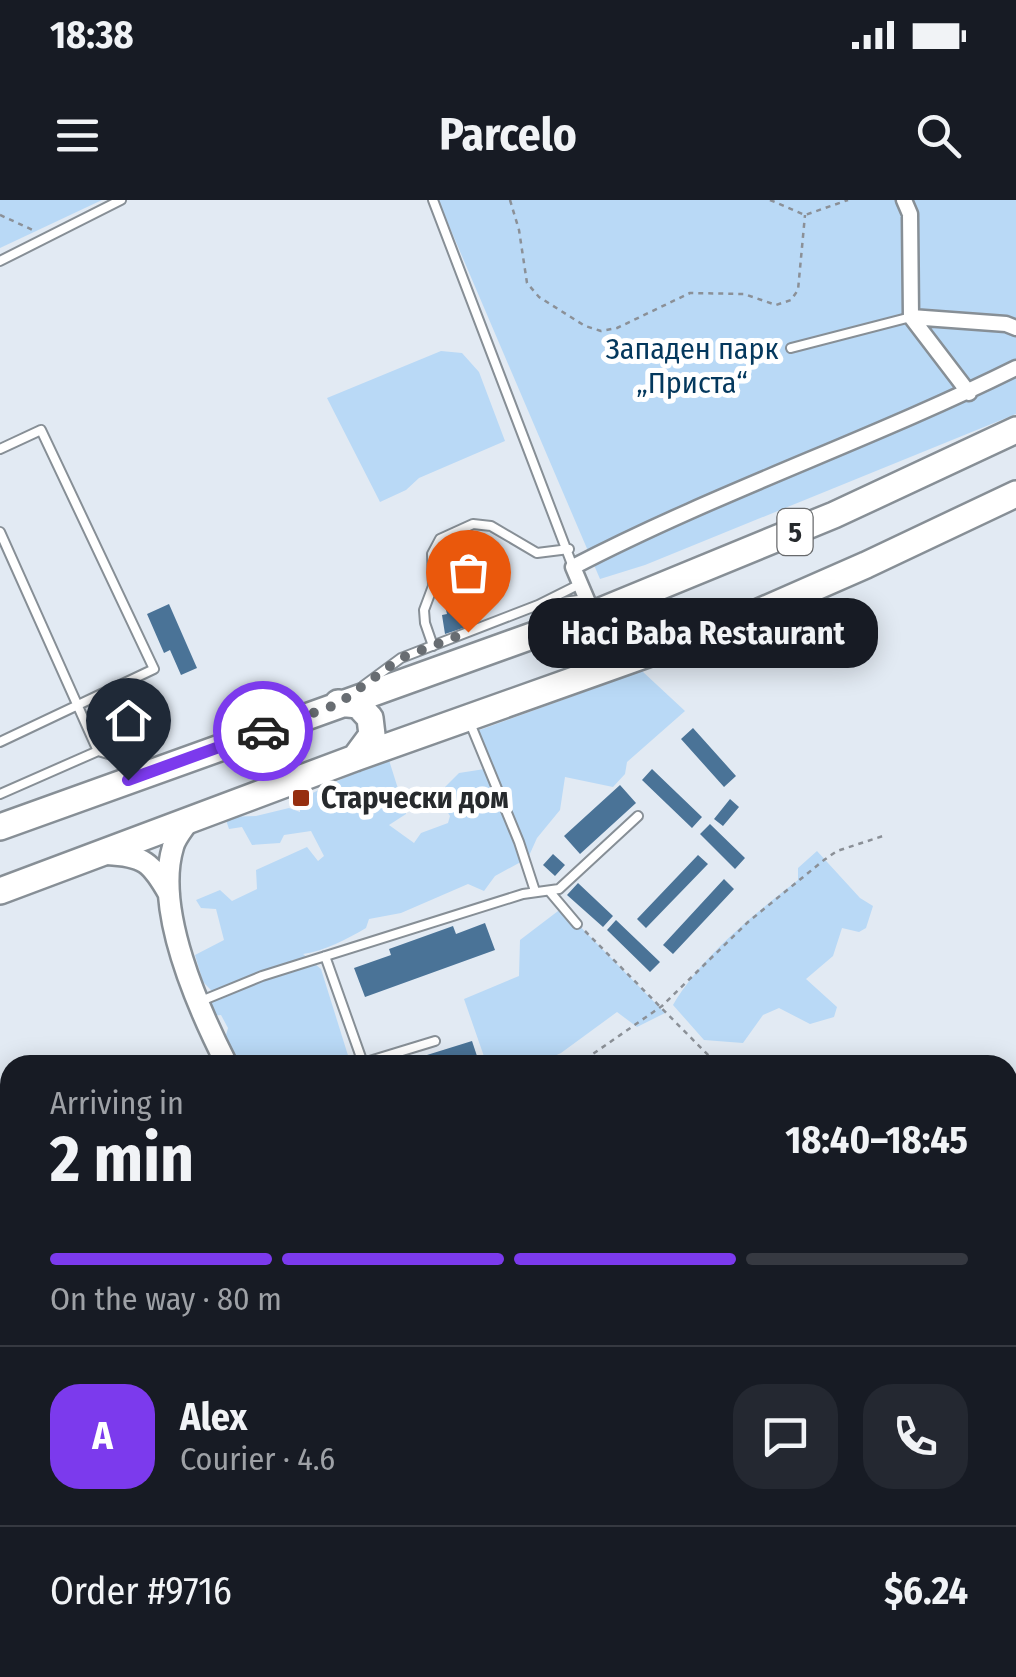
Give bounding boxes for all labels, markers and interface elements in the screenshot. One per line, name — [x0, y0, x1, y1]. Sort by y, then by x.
text: 18:38 — [50, 12, 134, 58]
icon: menu — [50, 108, 105, 163]
text: Parcelo — [439, 108, 577, 162]
icon: search — [911, 108, 966, 163]
park label: Западен парк „Приста“ — [605, 331, 779, 401]
road number: 5 — [778, 509, 812, 555]
pin — [426, 530, 511, 633]
icon: bag — [441, 545, 496, 600]
callout: Haci Baba Restaurant — [528, 597, 878, 667]
text: Haci Baba Restaurant — [561, 614, 845, 652]
pin — [86, 678, 171, 781]
courier — [213, 681, 313, 781]
icon: home — [101, 693, 156, 748]
icon: car — [236, 704, 291, 759]
place label: Старчески дом — [321, 780, 509, 816]
marker: Старчески дом — [290, 787, 312, 809]
text: Arriving in — [50, 1084, 184, 1122]
text: 18:40–18:45 — [785, 1117, 968, 1163]
text: 2 min — [50, 1120, 194, 1198]
text: On the way · 80 m — [50, 1280, 282, 1318]
button: chat — [733, 1384, 838, 1489]
button: phone — [863, 1384, 968, 1489]
text: Alex — [180, 1394, 247, 1440]
text: A — [92, 1413, 113, 1459]
text: Courier · 4.6 — [180, 1440, 335, 1478]
text: Order #9716 — [50, 1568, 232, 1614]
text: $6.24 — [884, 1568, 968, 1614]

